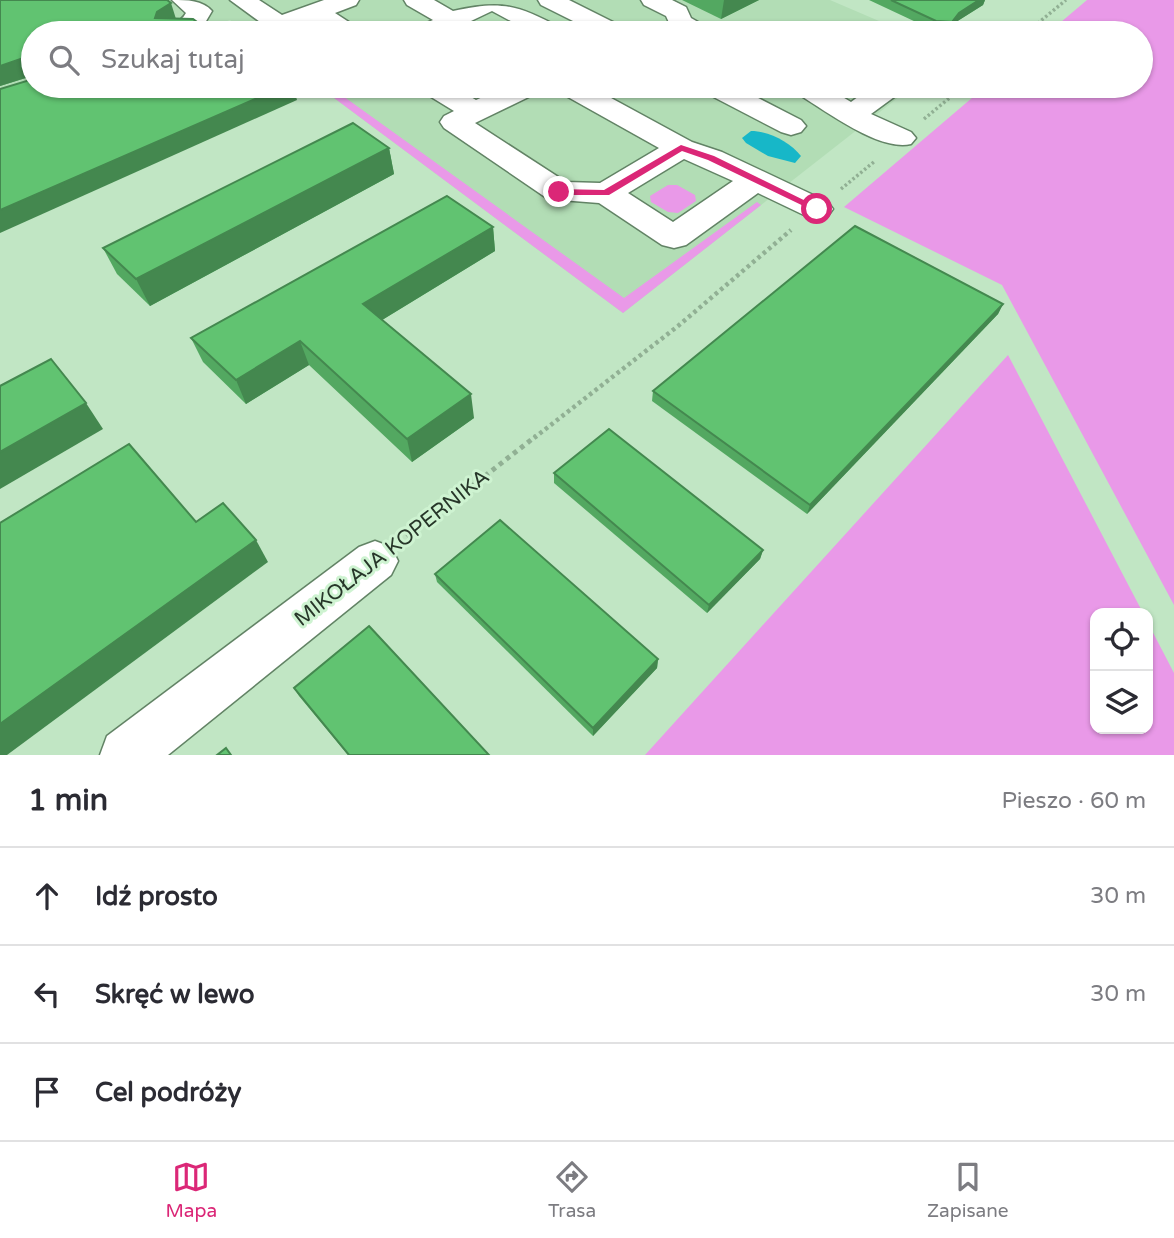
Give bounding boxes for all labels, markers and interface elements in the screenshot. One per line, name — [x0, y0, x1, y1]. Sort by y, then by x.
search box — [21, 21, 1153, 98]
icon: search — [45, 41, 83, 79]
text: Szukaj tutaj — [101, 44, 245, 75]
route end — [543, 176, 574, 207]
route start — [801, 193, 832, 224]
street label: MIKOŁAJA KOPERNIKA — [290, 464, 494, 632]
map controls — [1090, 608, 1153, 734]
button: locate — [1090, 608, 1153, 671]
button: layers — [1090, 671, 1153, 734]
text: 1 min — [28, 782, 108, 819]
text: Pieszo · 60 m — [1002, 787, 1146, 815]
icon: ahead — [28, 877, 66, 915]
text: Idź prosto — [95, 881, 218, 912]
text: 30 m — [1090, 882, 1146, 910]
icon: left — [28, 975, 66, 1013]
text: Skręć w lewo — [95, 979, 255, 1010]
text: 30 m — [1090, 980, 1146, 1008]
icon: arrive — [28, 1073, 66, 1111]
text: Cel podróży — [95, 1077, 242, 1108]
tab: Mapa — [165, 1158, 217, 1222]
tab: Trasa — [548, 1158, 596, 1222]
tab: Zapisane — [927, 1158, 1009, 1222]

